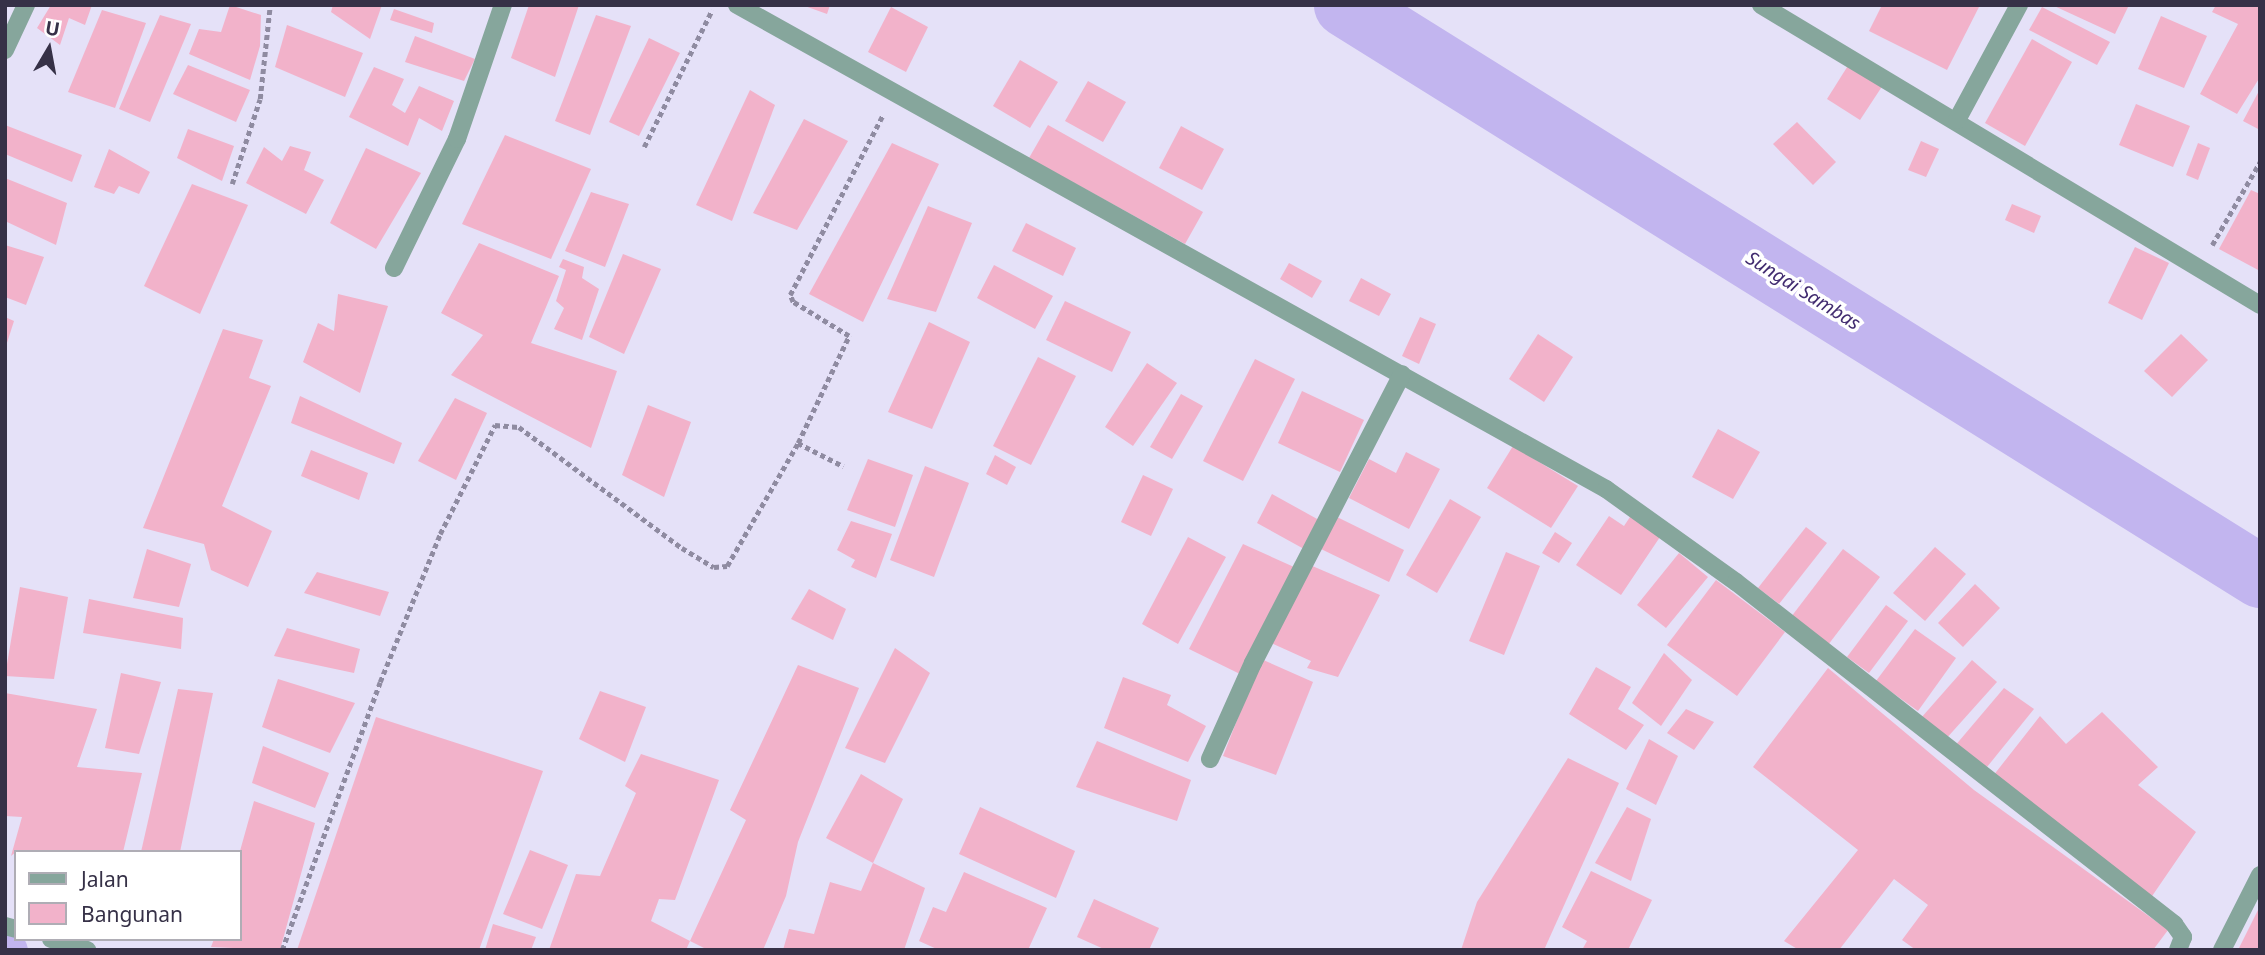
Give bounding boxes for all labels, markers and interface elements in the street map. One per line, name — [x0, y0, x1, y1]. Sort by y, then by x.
north arrow — [14, 14, 84, 84]
text: U — [43, 14, 62, 42]
water label: Sungai Sambas — [1742, 247, 1864, 335]
legend — [14, 850, 242, 941]
text: Jalan — [81, 865, 129, 893]
text: Bangunan — [81, 900, 183, 928]

